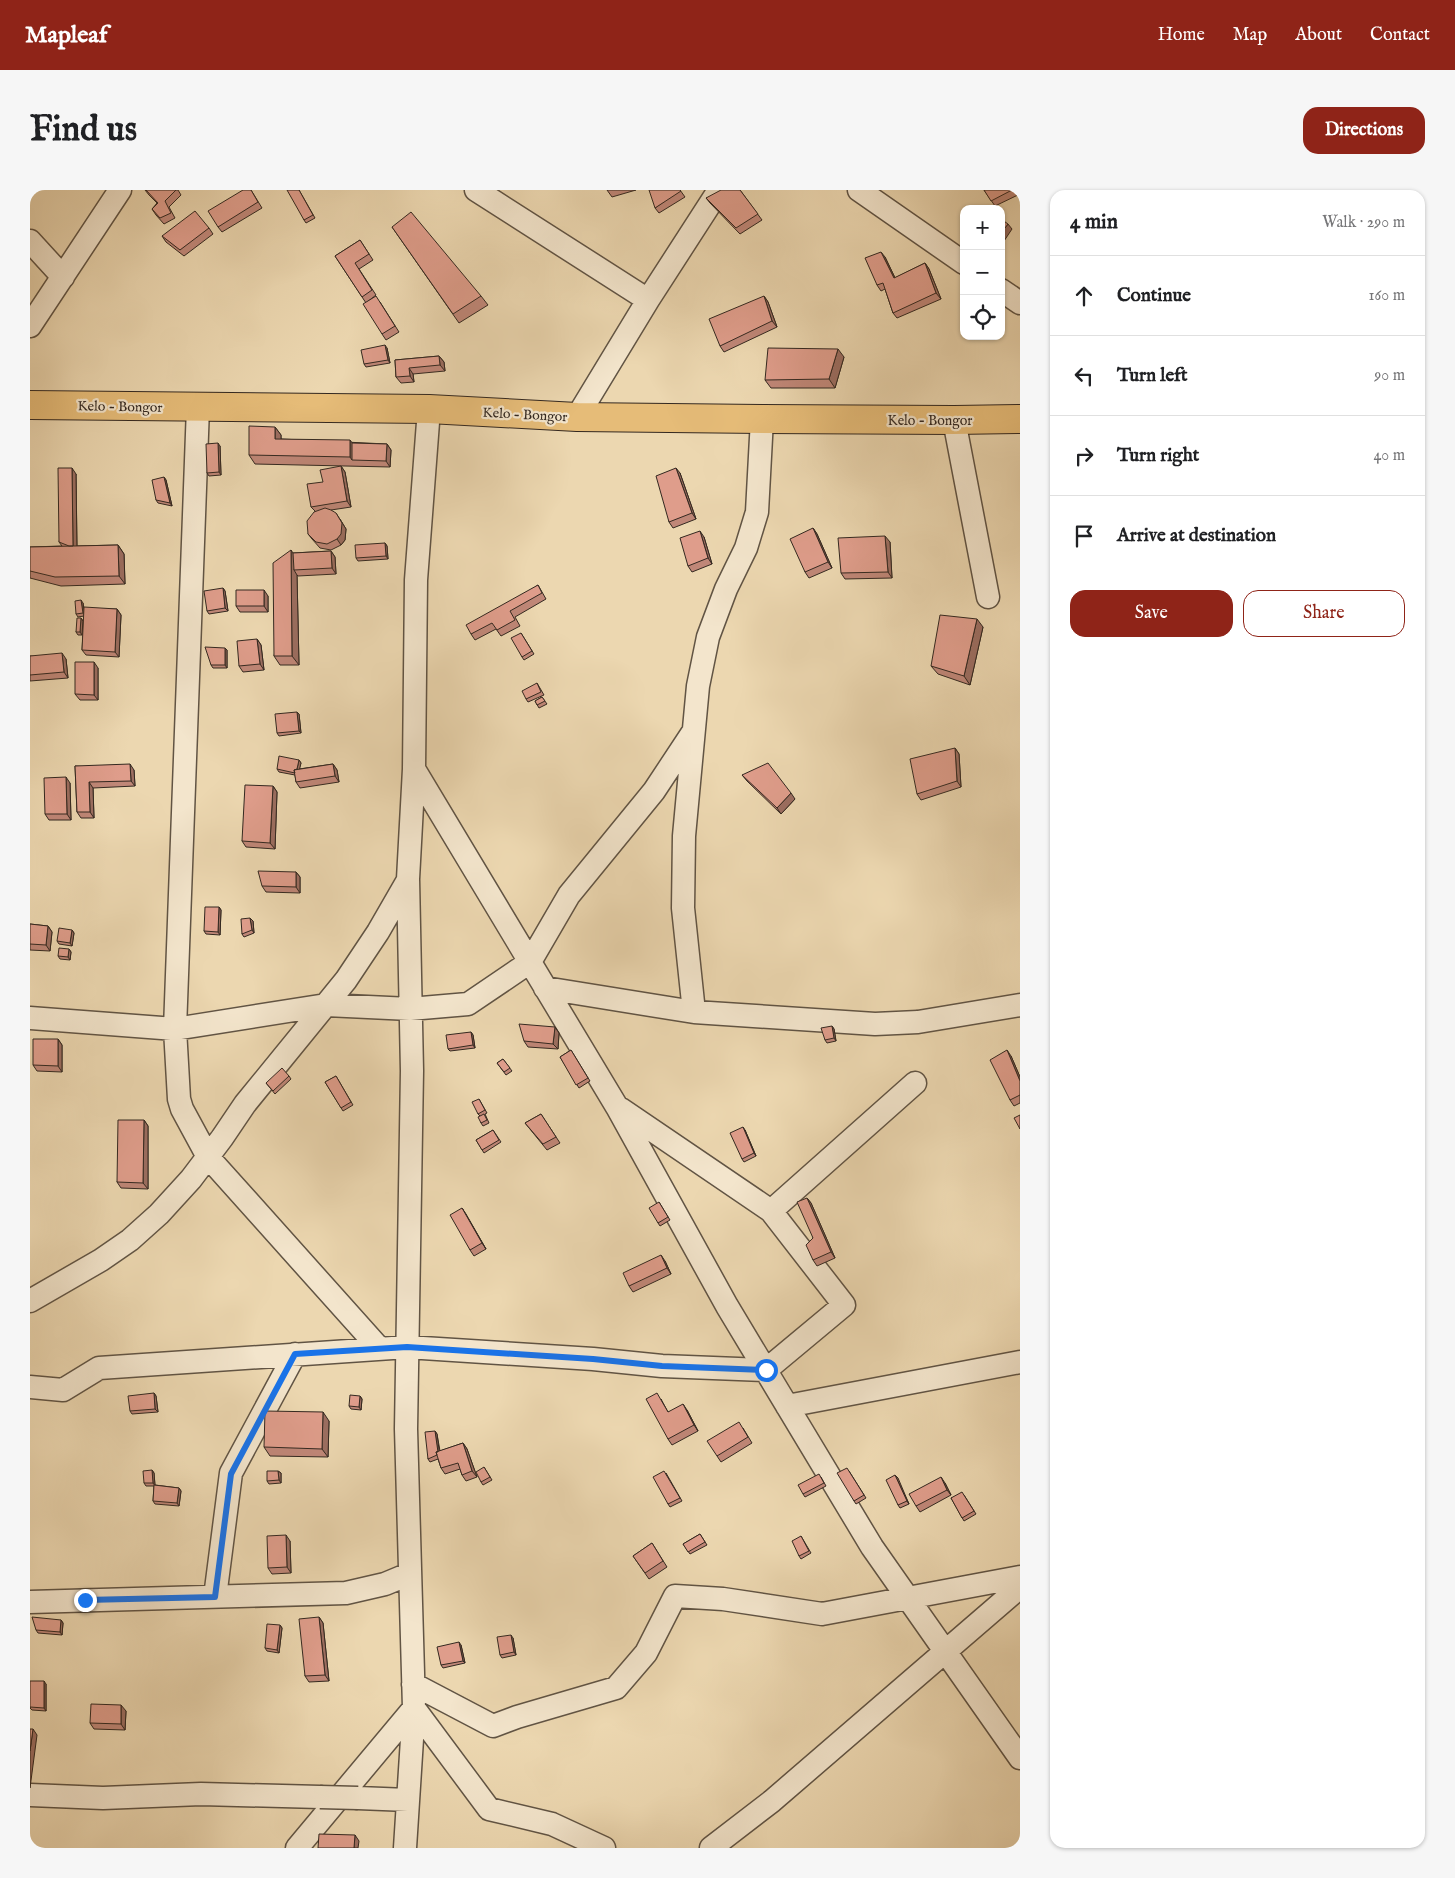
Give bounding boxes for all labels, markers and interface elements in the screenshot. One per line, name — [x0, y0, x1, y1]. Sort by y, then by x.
text: Mapleaf — [25, 20, 107, 51]
text: Home — [1158, 24, 1205, 47]
text: Map — [1233, 24, 1267, 47]
text: About — [1295, 24, 1342, 47]
text: Contact — [1370, 24, 1430, 47]
button: Directions — [1303, 107, 1425, 154]
text: Find us — [30, 108, 137, 153]
map controls — [960, 205, 1005, 340]
button: + — [960, 205, 1005, 250]
text: 4 min — [1070, 209, 1118, 236]
text: Walk · 290 m — [1322, 213, 1405, 233]
button: − — [960, 250, 1005, 295]
icon: ahead — [1070, 282, 1098, 310]
text: Continue — [1117, 284, 1191, 308]
text: 160 m — [1369, 286, 1405, 306]
button: locate — [960, 295, 1005, 340]
icon: left — [1070, 362, 1098, 390]
text: Turn left — [1117, 364, 1188, 388]
text: 90 m — [1374, 366, 1405, 386]
street label: Kelo - Bongor — [77, 397, 163, 417]
street label: Kelo - Bongor — [482, 404, 568, 426]
street label: Kelo - Bongor — [888, 412, 972, 430]
icon: right — [1070, 442, 1098, 470]
text: Turn right — [1117, 444, 1199, 468]
text: 40 m — [1373, 446, 1405, 466]
icon: arrive — [1070, 522, 1098, 550]
text: Arrive at destination — [1117, 524, 1276, 548]
button: Save — [1070, 590, 1233, 637]
button: Share — [1243, 590, 1405, 637]
route start — [755, 1359, 778, 1382]
route end — [74, 1589, 97, 1612]

